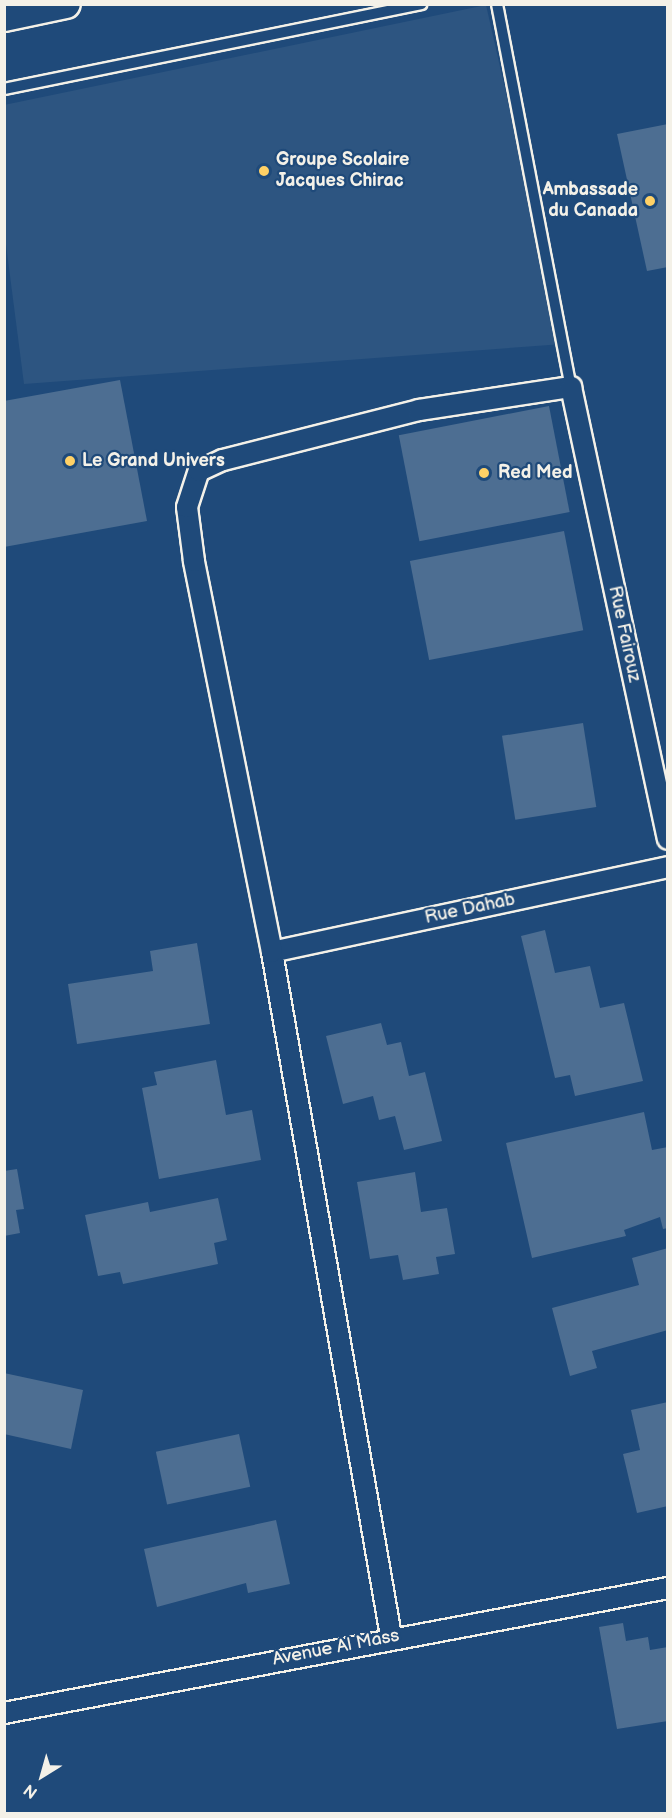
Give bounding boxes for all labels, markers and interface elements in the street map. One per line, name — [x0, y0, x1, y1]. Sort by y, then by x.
place label: Groupe Scolaire Jacques Chirac — [276, 150, 409, 192]
marker: Groupe Scolaire Jacques Chirac — [257, 164, 271, 178]
place label: Ambassade du Canada — [543, 180, 638, 222]
marker: Ambassade du Canada — [643, 194, 657, 208]
place label: Le Grand Univers — [82, 450, 225, 472]
marker: Le Grand Univers — [63, 454, 77, 468]
place label: Red Med — [498, 462, 572, 484]
marker: Red Med — [475, 464, 493, 482]
street label: Rue Fairouz — [603, 584, 645, 684]
street label: Rue Dahab — [423, 889, 517, 929]
street label: Avenue Al Mass — [271, 1625, 401, 1671]
north arrow — [12, 1746, 72, 1806]
text: N — [20, 1780, 41, 1802]

